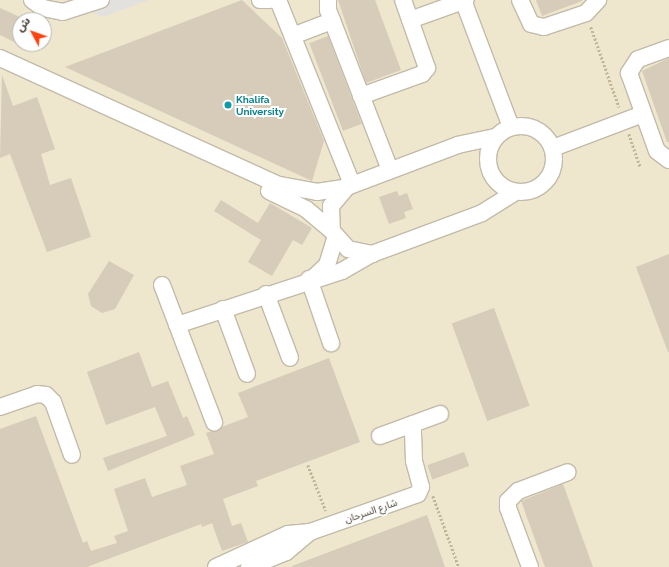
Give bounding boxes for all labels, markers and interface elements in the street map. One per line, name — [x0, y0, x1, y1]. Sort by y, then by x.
north arrow — [12, 12, 52, 52]
text: ش — [13, 15, 33, 34]
place label: Khalifa University — [236, 93, 284, 116]
marker: Khalifa University — [223, 100, 233, 110]
street label: شارع السرحان — [343, 496, 399, 526]

